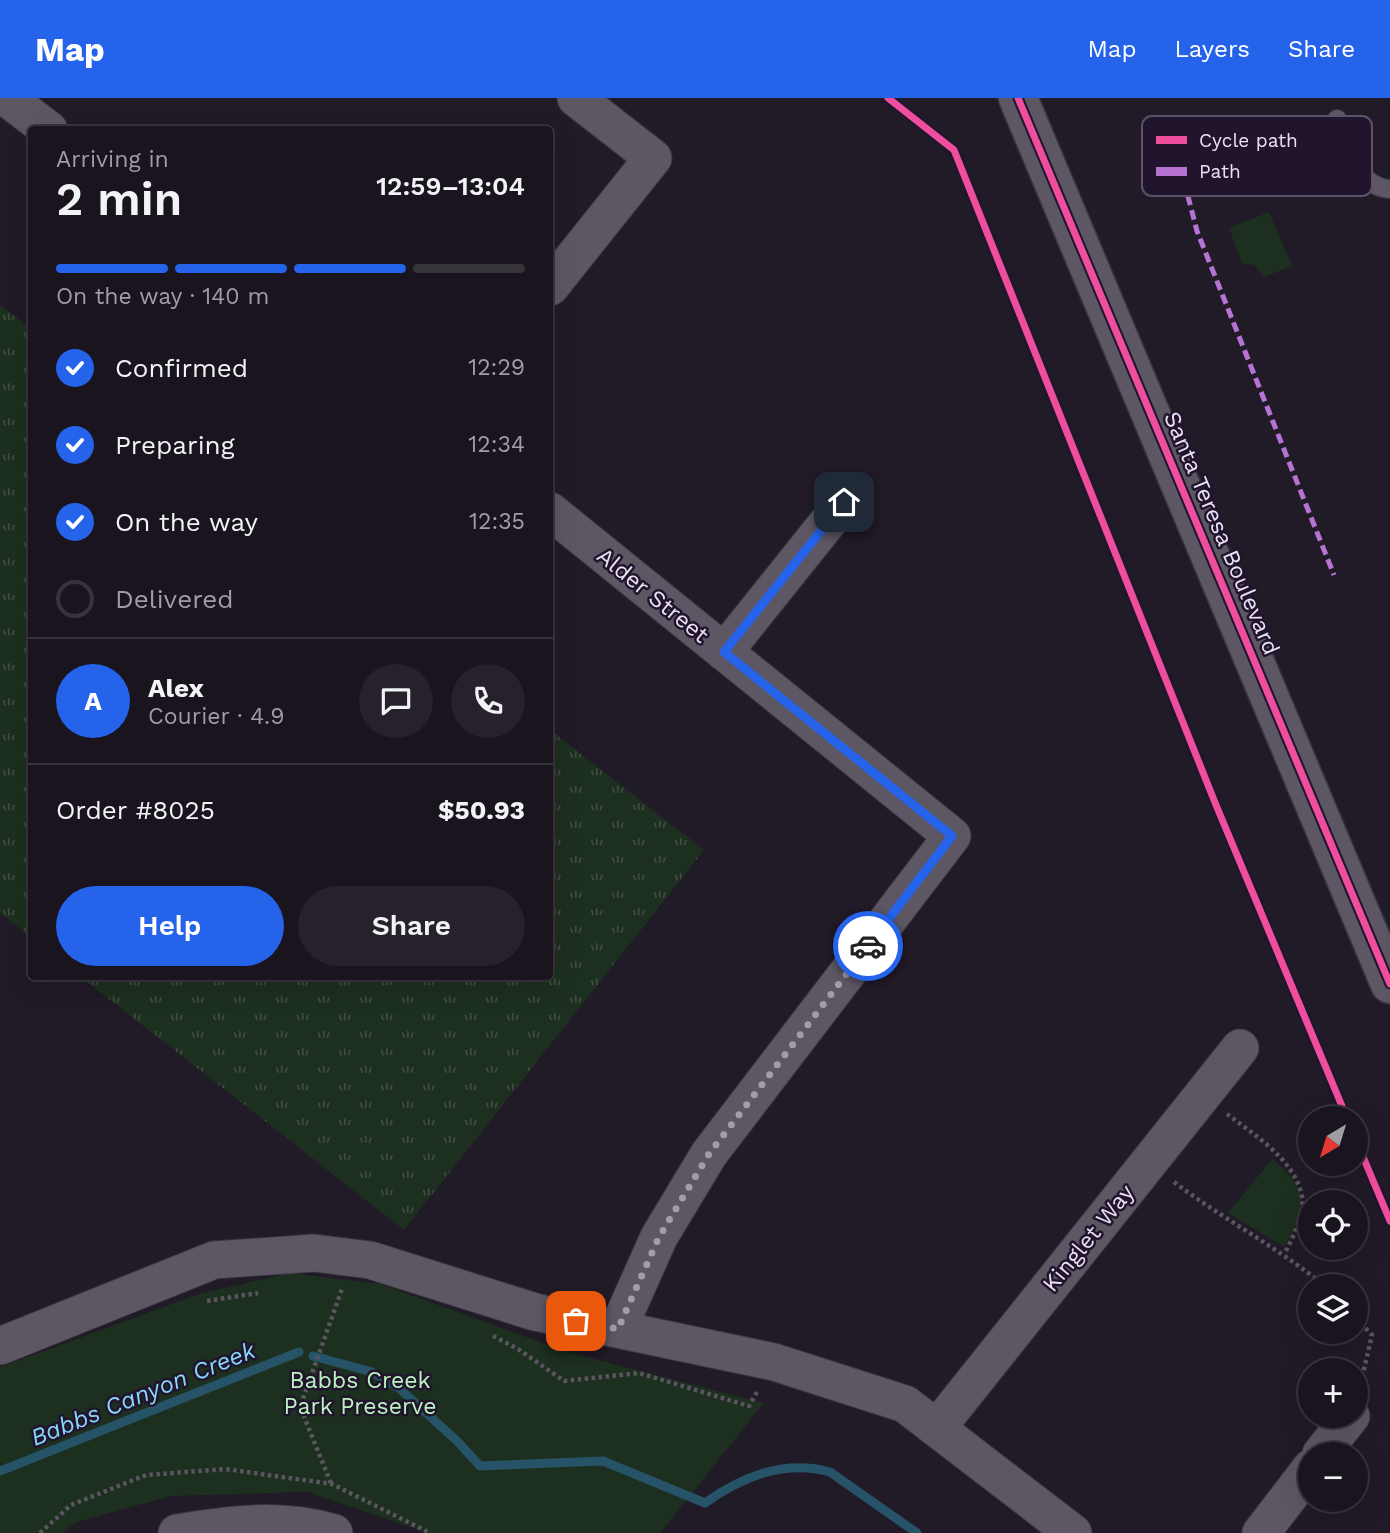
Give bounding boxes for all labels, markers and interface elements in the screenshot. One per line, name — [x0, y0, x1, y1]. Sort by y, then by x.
text: Map — [35, 30, 105, 69]
text: Map — [1088, 35, 1136, 63]
text: Layers — [1174, 35, 1250, 63]
text: Share — [1288, 35, 1355, 63]
legend — [1142, 116, 1372, 196]
text: Cycle path — [1199, 129, 1298, 152]
text: Arriving in — [56, 146, 169, 173]
text: Path — [1199, 160, 1241, 183]
text: 12:59–13:04 — [376, 171, 525, 201]
text: 2 min — [56, 172, 182, 226]
text: On the way · 140 m — [56, 283, 269, 310]
icon: check — [56, 349, 94, 387]
text: Confirmed — [115, 353, 248, 383]
text: 12:29 — [468, 354, 525, 381]
street label: Santa Teresa Boulevard — [1158, 408, 1285, 659]
icon: check — [56, 426, 94, 464]
text: Preparing — [115, 430, 235, 460]
text: 12:34 — [468, 431, 525, 458]
pin — [814, 472, 874, 532]
icon: home — [825, 483, 863, 521]
icon: check — [56, 503, 94, 541]
text: On the way — [115, 507, 258, 537]
text: 12:35 — [469, 508, 525, 535]
street label: Alder Street — [591, 542, 714, 649]
text: Delivered — [115, 584, 234, 614]
button: chat — [359, 664, 433, 738]
button: phone — [451, 664, 525, 738]
text: Alex — [148, 673, 204, 703]
text: A — [84, 686, 102, 716]
text: Courier · 4.9 — [148, 703, 284, 730]
text: Order #8025 — [56, 795, 215, 825]
text: $50.93 — [438, 795, 525, 825]
button: Help — [56, 886, 284, 966]
button: Share — [298, 886, 525, 966]
courier — [833, 911, 903, 981]
icon: car — [849, 927, 887, 965]
north arrow — [1298, 1106, 1368, 1176]
map controls — [1298, 1106, 1368, 1512]
street label: Kinglet Way — [1037, 1179, 1140, 1297]
button: locate — [1298, 1190, 1368, 1260]
button: layers — [1298, 1274, 1368, 1344]
pin — [546, 1291, 606, 1351]
icon: bag — [557, 1302, 595, 1340]
water label: Babbs Canyon Creek — [27, 1336, 260, 1452]
button: + — [1298, 1358, 1368, 1428]
park label: Babbs Creek Park Preserve — [283, 1367, 437, 1420]
button: − — [1298, 1442, 1368, 1512]

